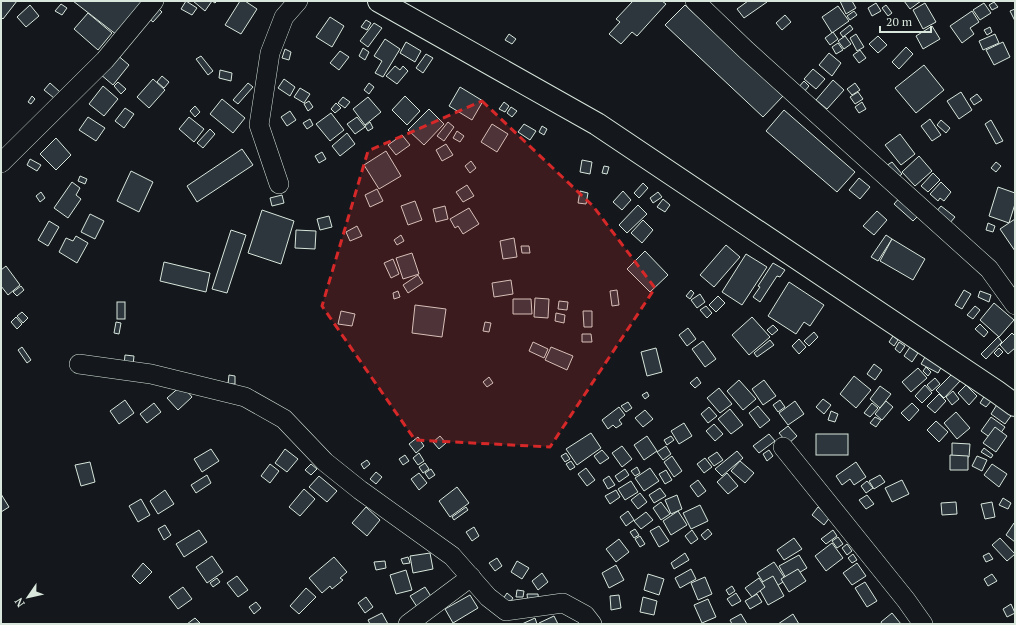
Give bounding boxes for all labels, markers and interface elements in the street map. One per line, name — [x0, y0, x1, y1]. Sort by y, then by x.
scale bar — [880, 8, 931, 34]
text: 20 m — [886, 14, 913, 29]
north arrow — [8, 577, 48, 617]
text: N — [11, 595, 28, 610]

